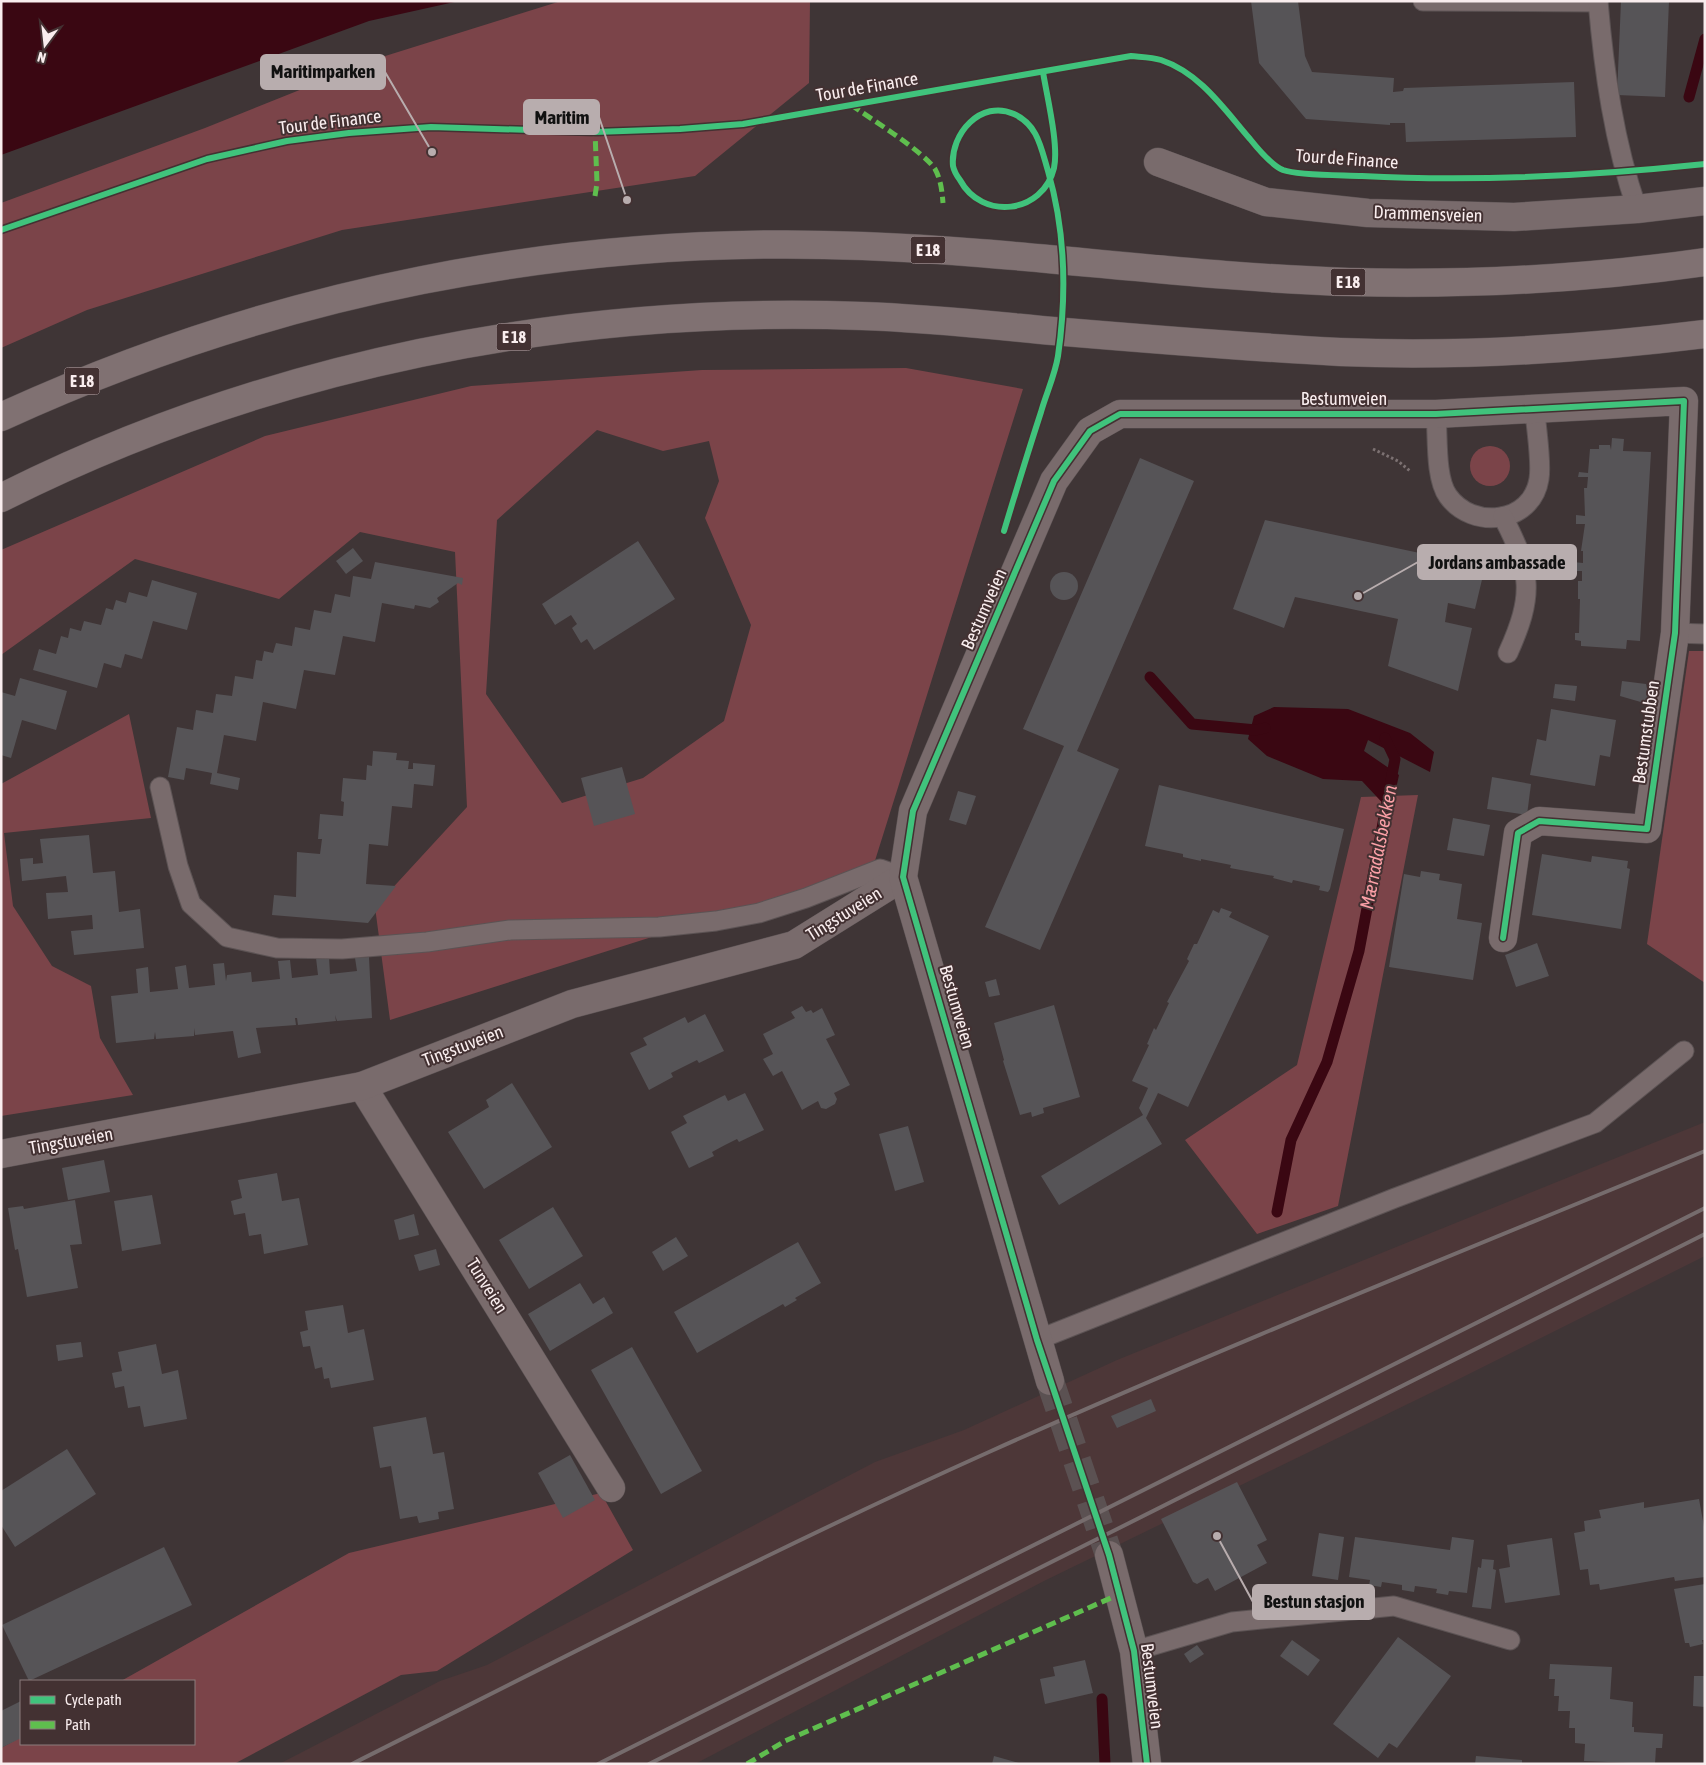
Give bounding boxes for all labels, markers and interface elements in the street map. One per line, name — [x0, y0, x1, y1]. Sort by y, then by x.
north arrow — [20, 20, 70, 70]
text: N — [36, 49, 48, 66]
callout: Maritimparken — [261, 55, 385, 89]
text: Maritimparken — [271, 60, 375, 82]
street label: Tour de Finance — [814, 67, 919, 106]
callout: Maritim — [524, 100, 599, 134]
street label: Tour de Finance — [278, 105, 382, 138]
text: Maritim — [534, 106, 590, 128]
street label: Tour de Finance — [1295, 144, 1399, 173]
street label: Drammensveien — [1373, 201, 1483, 226]
road number: E 18 — [910, 236, 946, 264]
road number: E 18 — [1330, 268, 1366, 296]
road number: E 18 — [496, 324, 532, 351]
road number: E 18 — [64, 368, 100, 394]
street label: Bestumveien — [1301, 388, 1387, 409]
callout: Jordans ambassade — [1418, 545, 1576, 579]
text: Jordans ambassade — [1427, 551, 1566, 573]
street label: Bestumveien — [956, 565, 1011, 653]
street label: Bestumstubben — [1628, 679, 1663, 785]
water label: Mærradalsbekken — [1355, 783, 1401, 911]
street label: Tingstuveien — [802, 882, 885, 945]
street label: Bestumveien — [935, 962, 979, 1051]
street label: Tingstuveien — [419, 1021, 506, 1071]
street label: Tingstuveien — [27, 1123, 115, 1158]
street label: Tunveien — [462, 1254, 512, 1317]
callout: Bestun stasjon — [1253, 1585, 1374, 1619]
text: Bestun stasjon — [1263, 1590, 1365, 1612]
street label: Bestumveien — [1137, 1642, 1168, 1730]
legend — [20, 1680, 195, 1745]
text: Cycle path — [65, 1691, 122, 1708]
text: Path — [65, 1716, 91, 1733]

